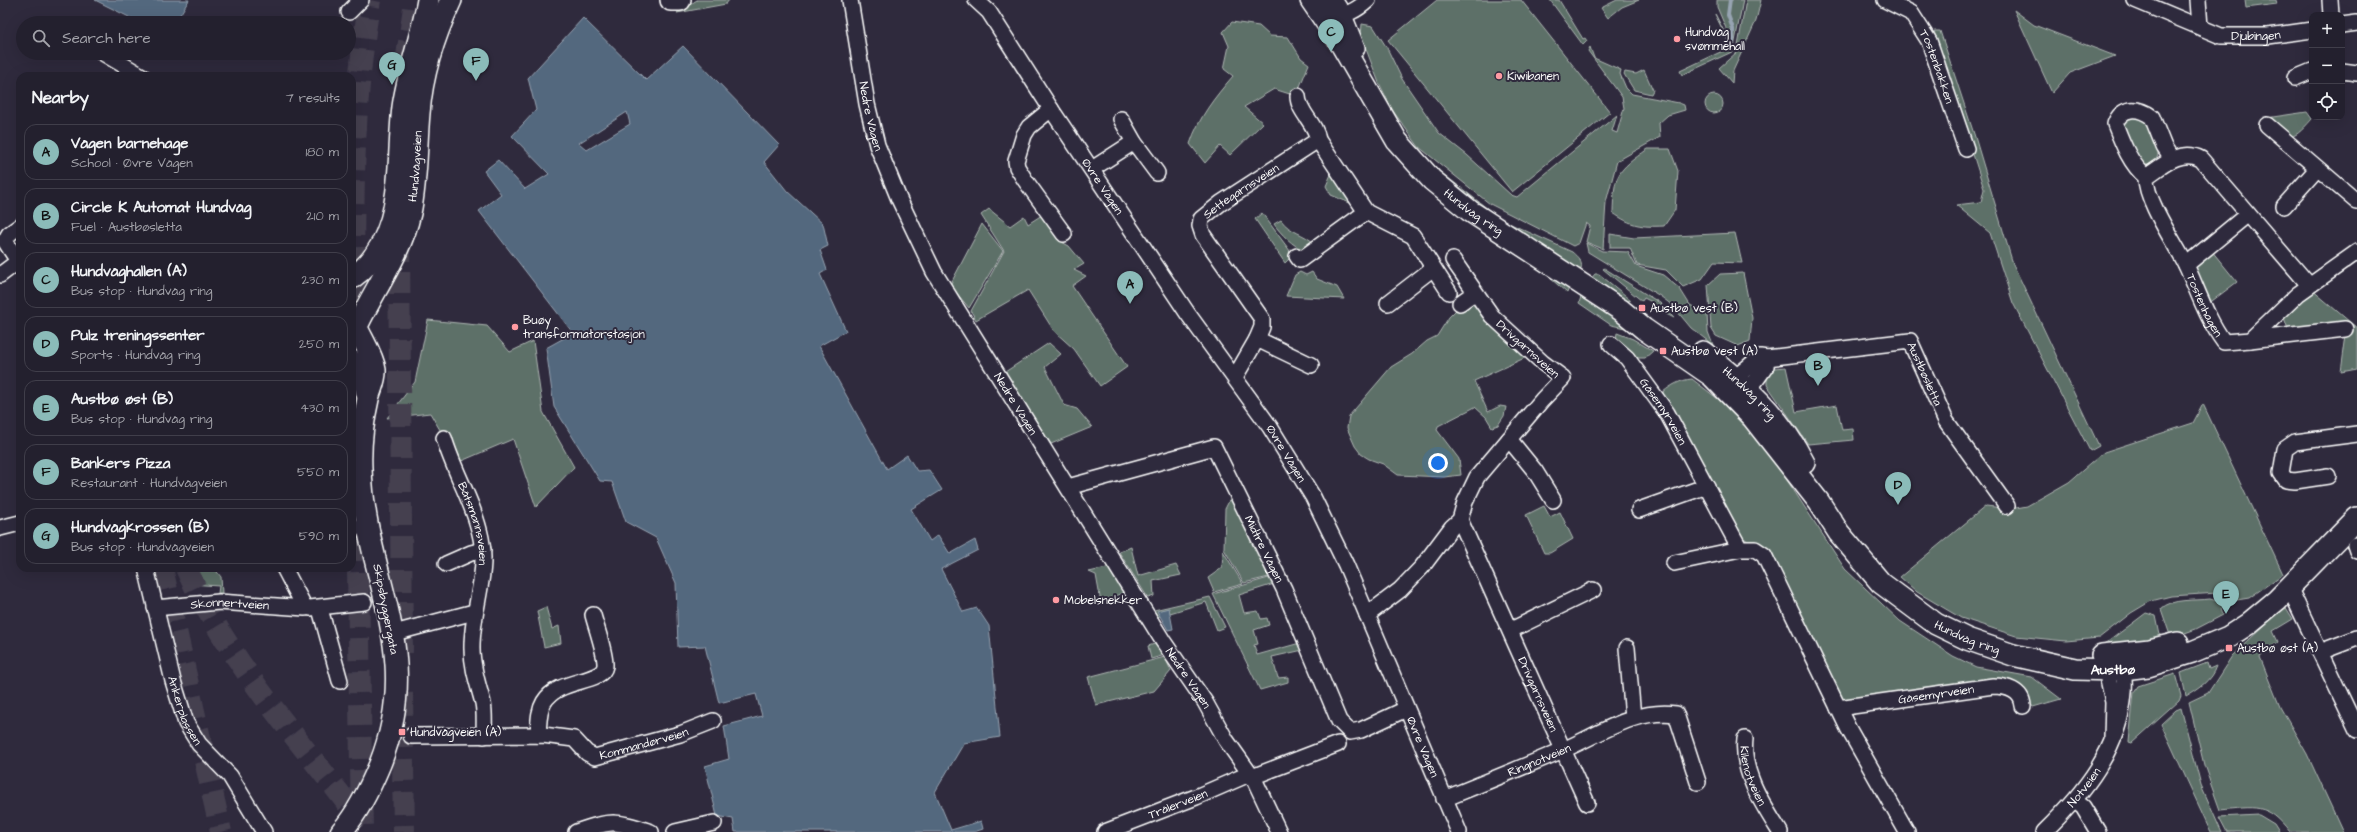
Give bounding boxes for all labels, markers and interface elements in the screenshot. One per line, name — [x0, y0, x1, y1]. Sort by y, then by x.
map controls — [2309, 12, 2345, 120]
button: + — [2309, 12, 2345, 48]
search box — [16, 16, 356, 60]
pin: C — [1318, 19, 1344, 52]
place label: Hundvåg svømmehall — [1685, 24, 1745, 55]
street label: Tostenbakken — [1915, 26, 1958, 106]
street label: Djubingen — [2231, 26, 2282, 46]
icon: search — [30, 27, 52, 49]
text: Search here — [62, 28, 151, 49]
marker: Hundvåg svømmehall — [1672, 34, 1682, 44]
pin: F — [463, 48, 489, 81]
button: − — [2309, 48, 2345, 84]
pin: G — [379, 52, 405, 85]
place label: Kiwibanen — [1507, 68, 1559, 85]
marker: Kiwibanen — [1494, 71, 1504, 81]
street label: Nedre Vågen — [854, 80, 887, 154]
button: locate — [2309, 84, 2345, 120]
text: Nearby — [32, 86, 89, 110]
text: 7 results — [286, 89, 340, 107]
street label: Hundvågveien — [404, 130, 427, 203]
text: Vågen barnehage — [71, 133, 188, 154]
text: A — [42, 143, 50, 161]
text: 180 m — [305, 143, 339, 161]
text: School · Øvre Vågen — [71, 154, 193, 172]
street label: Øvre Vågen — [1077, 155, 1127, 218]
street label: Settegarnsveien — [1200, 160, 1282, 223]
street label: Hundvåg ring — [1440, 185, 1506, 240]
text: Circle K Automat Hundvåg — [71, 197, 251, 218]
text: B — [41, 207, 51, 225]
text: 210 m — [306, 207, 339, 225]
text: Fuel · Austbøsletta — [71, 218, 182, 236]
text: Hundvåghallen (A) — [71, 261, 187, 282]
text: C — [41, 271, 51, 289]
text: 230 m — [301, 271, 339, 289]
pin: A — [1117, 271, 1143, 304]
street label: Tostenhagen — [2182, 271, 2226, 340]
text: Bus stop · Hundvåg ring — [71, 282, 212, 300]
place label: Austbø vest (B) — [1650, 300, 1738, 317]
marker: Austbø vest (B) — [1637, 303, 1647, 313]
place label: Buøy transformatorstasjon — [523, 312, 645, 343]
street label: Drivgarnsveien — [1491, 316, 1563, 383]
marker: Buøy transformatorstasjon — [510, 322, 520, 332]
text: Pulz treningssenter — [71, 325, 205, 346]
text: D — [42, 335, 50, 353]
text: 250 m — [299, 335, 339, 353]
street label: Austbøsletta — [1903, 339, 1946, 409]
place label: Austbø vest (A) — [1671, 343, 1758, 360]
text: Sports · Hundvåg ring — [71, 346, 200, 364]
marker: Austbø vest (A) — [1658, 346, 1668, 356]
pin: B — [1805, 353, 1831, 386]
street label: Hundvåg ring — [1718, 363, 1780, 424]
street label: Nedre Vågen — [990, 370, 1041, 439]
street label: Gåsemyrveien — [1635, 375, 1691, 448]
text: Austbø øst (B) — [71, 389, 173, 410]
text: E — [42, 399, 50, 417]
text: 430 m — [300, 399, 339, 417]
text: Bus stop · Hundvåg ring — [71, 410, 212, 428]
street label: Øvre Vågen — [1262, 422, 1310, 486]
text: Bankers Pizza — [71, 453, 170, 474]
your location — [1428, 453, 1448, 473]
text: F — [41, 463, 51, 481]
text: 550 m — [297, 463, 339, 481]
pin: D — [1885, 472, 1911, 505]
text: Restaurant · Hundvågveien — [71, 474, 227, 492]
street label: Båtsmannsveien — [453, 479, 491, 565]
street label: Midtre Vågen — [1240, 513, 1288, 586]
text: Hundvågkrossen (B) — [71, 517, 209, 538]
text: G — [41, 527, 51, 545]
text: 590 m — [299, 527, 339, 545]
text: Bus stop · Hundvågveien — [71, 538, 214, 556]
street label: Skipsbyggergata — [367, 562, 403, 656]
pin: E — [2213, 581, 2239, 614]
place label: Mobelsnekker — [1064, 592, 1143, 609]
street label: Skonnertveien — [190, 594, 270, 614]
marker: Mobelsnekker — [1051, 595, 1061, 605]
street label: Hundvåg ring — [1931, 616, 2002, 660]
place label: Austbø øst (A) — [2237, 640, 2318, 657]
marker: Austbø øst (A) — [2224, 643, 2234, 653]
street label: Nedre Vågen — [1161, 644, 1215, 712]
street label: Drivgarnsveien — [1514, 654, 1562, 735]
district label: Austbø — [2091, 660, 2135, 680]
street label: Ankerplassen — [163, 674, 206, 749]
street label: Gåsemyrveien — [1897, 681, 1975, 708]
street label: Øvre Vågen — [1402, 714, 1443, 780]
place label: Hundvågveien (A) — [410, 724, 501, 742]
street label: Kommandørveien — [598, 724, 691, 764]
marker: Hundvågveien (A) — [397, 727, 407, 737]
street label: Ringnotveien — [1505, 740, 1574, 781]
street label: Kilenotveien — [1735, 746, 1770, 809]
street label: Notveien — [2064, 764, 2105, 811]
street label: Trålerveien — [1146, 785, 1210, 824]

